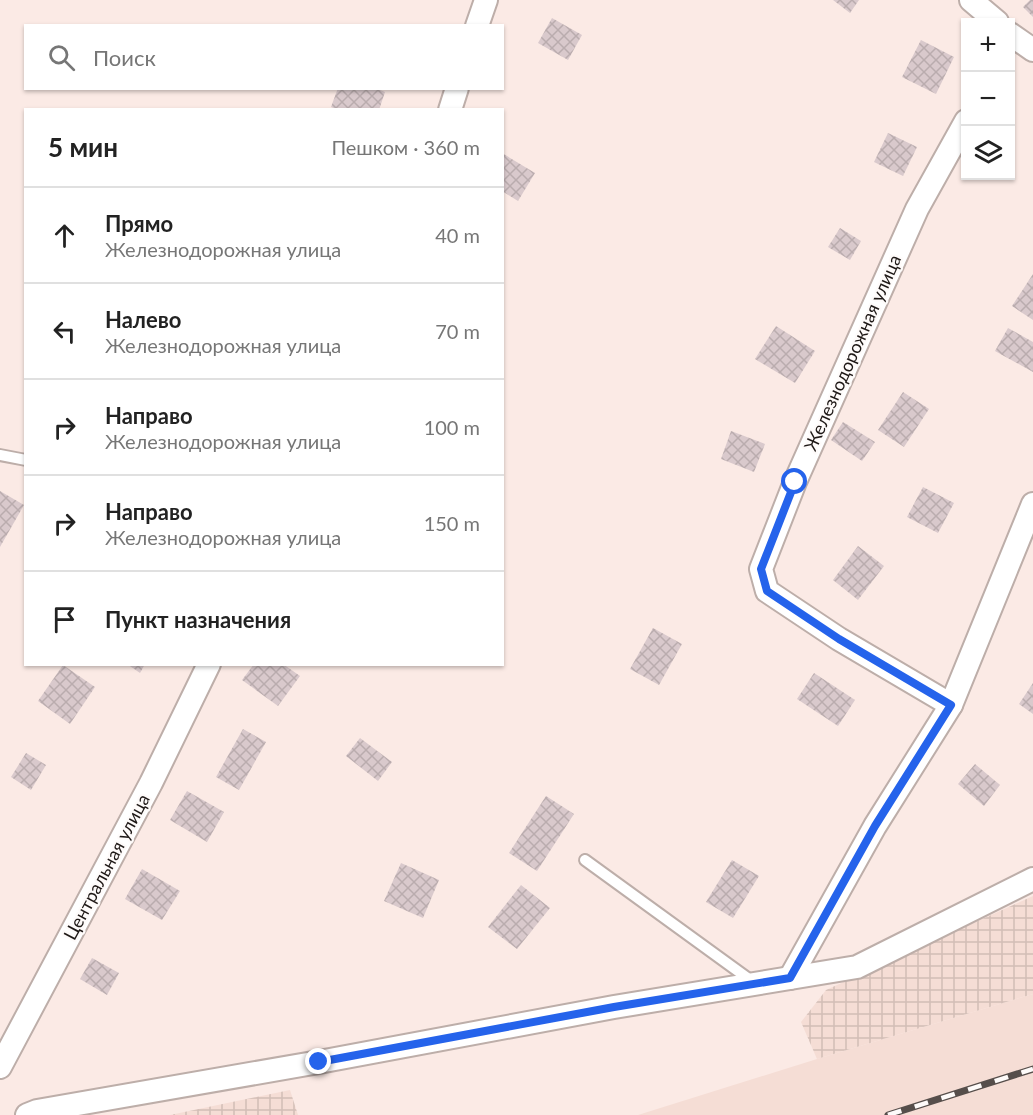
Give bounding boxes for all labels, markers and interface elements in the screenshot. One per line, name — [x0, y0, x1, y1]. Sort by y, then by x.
map controls — [961, 18, 1015, 180]
button: + — [961, 18, 1015, 72]
search box — [24, 24, 504, 90]
icon: search — [45, 41, 78, 74]
text: Поиск — [93, 44, 156, 71]
button: − — [961, 72, 1015, 126]
button: layers — [961, 126, 1015, 180]
text: 5 мин — [48, 131, 118, 163]
text: Пешком · 360 m — [331, 135, 480, 159]
text: Прямо — [105, 210, 173, 237]
icon: ahead — [48, 219, 81, 252]
text: 40 m — [435, 223, 480, 247]
text: Железнодорожная улица — [105, 237, 341, 261]
street label: Железнодорожная улица — [799, 251, 905, 454]
text: Налево — [105, 306, 181, 333]
icon: left — [48, 315, 81, 348]
text: 70 m — [435, 319, 480, 343]
text: Железнодорожная улица — [105, 333, 341, 357]
text: Направо — [105, 402, 193, 429]
icon: right — [48, 411, 81, 444]
text: 100 m — [424, 415, 480, 439]
text: Железнодорожная улица — [105, 429, 341, 453]
route start — [781, 468, 807, 494]
text: Направо — [105, 498, 193, 525]
icon: right — [48, 507, 81, 540]
text: 150 m — [424, 511, 480, 535]
text: Железнодорожная улица — [105, 525, 341, 549]
icon: arrive — [48, 603, 81, 636]
text: Пункт назначения — [105, 606, 291, 633]
street label: Центральная улица — [58, 790, 154, 943]
route end — [305, 1048, 331, 1074]

